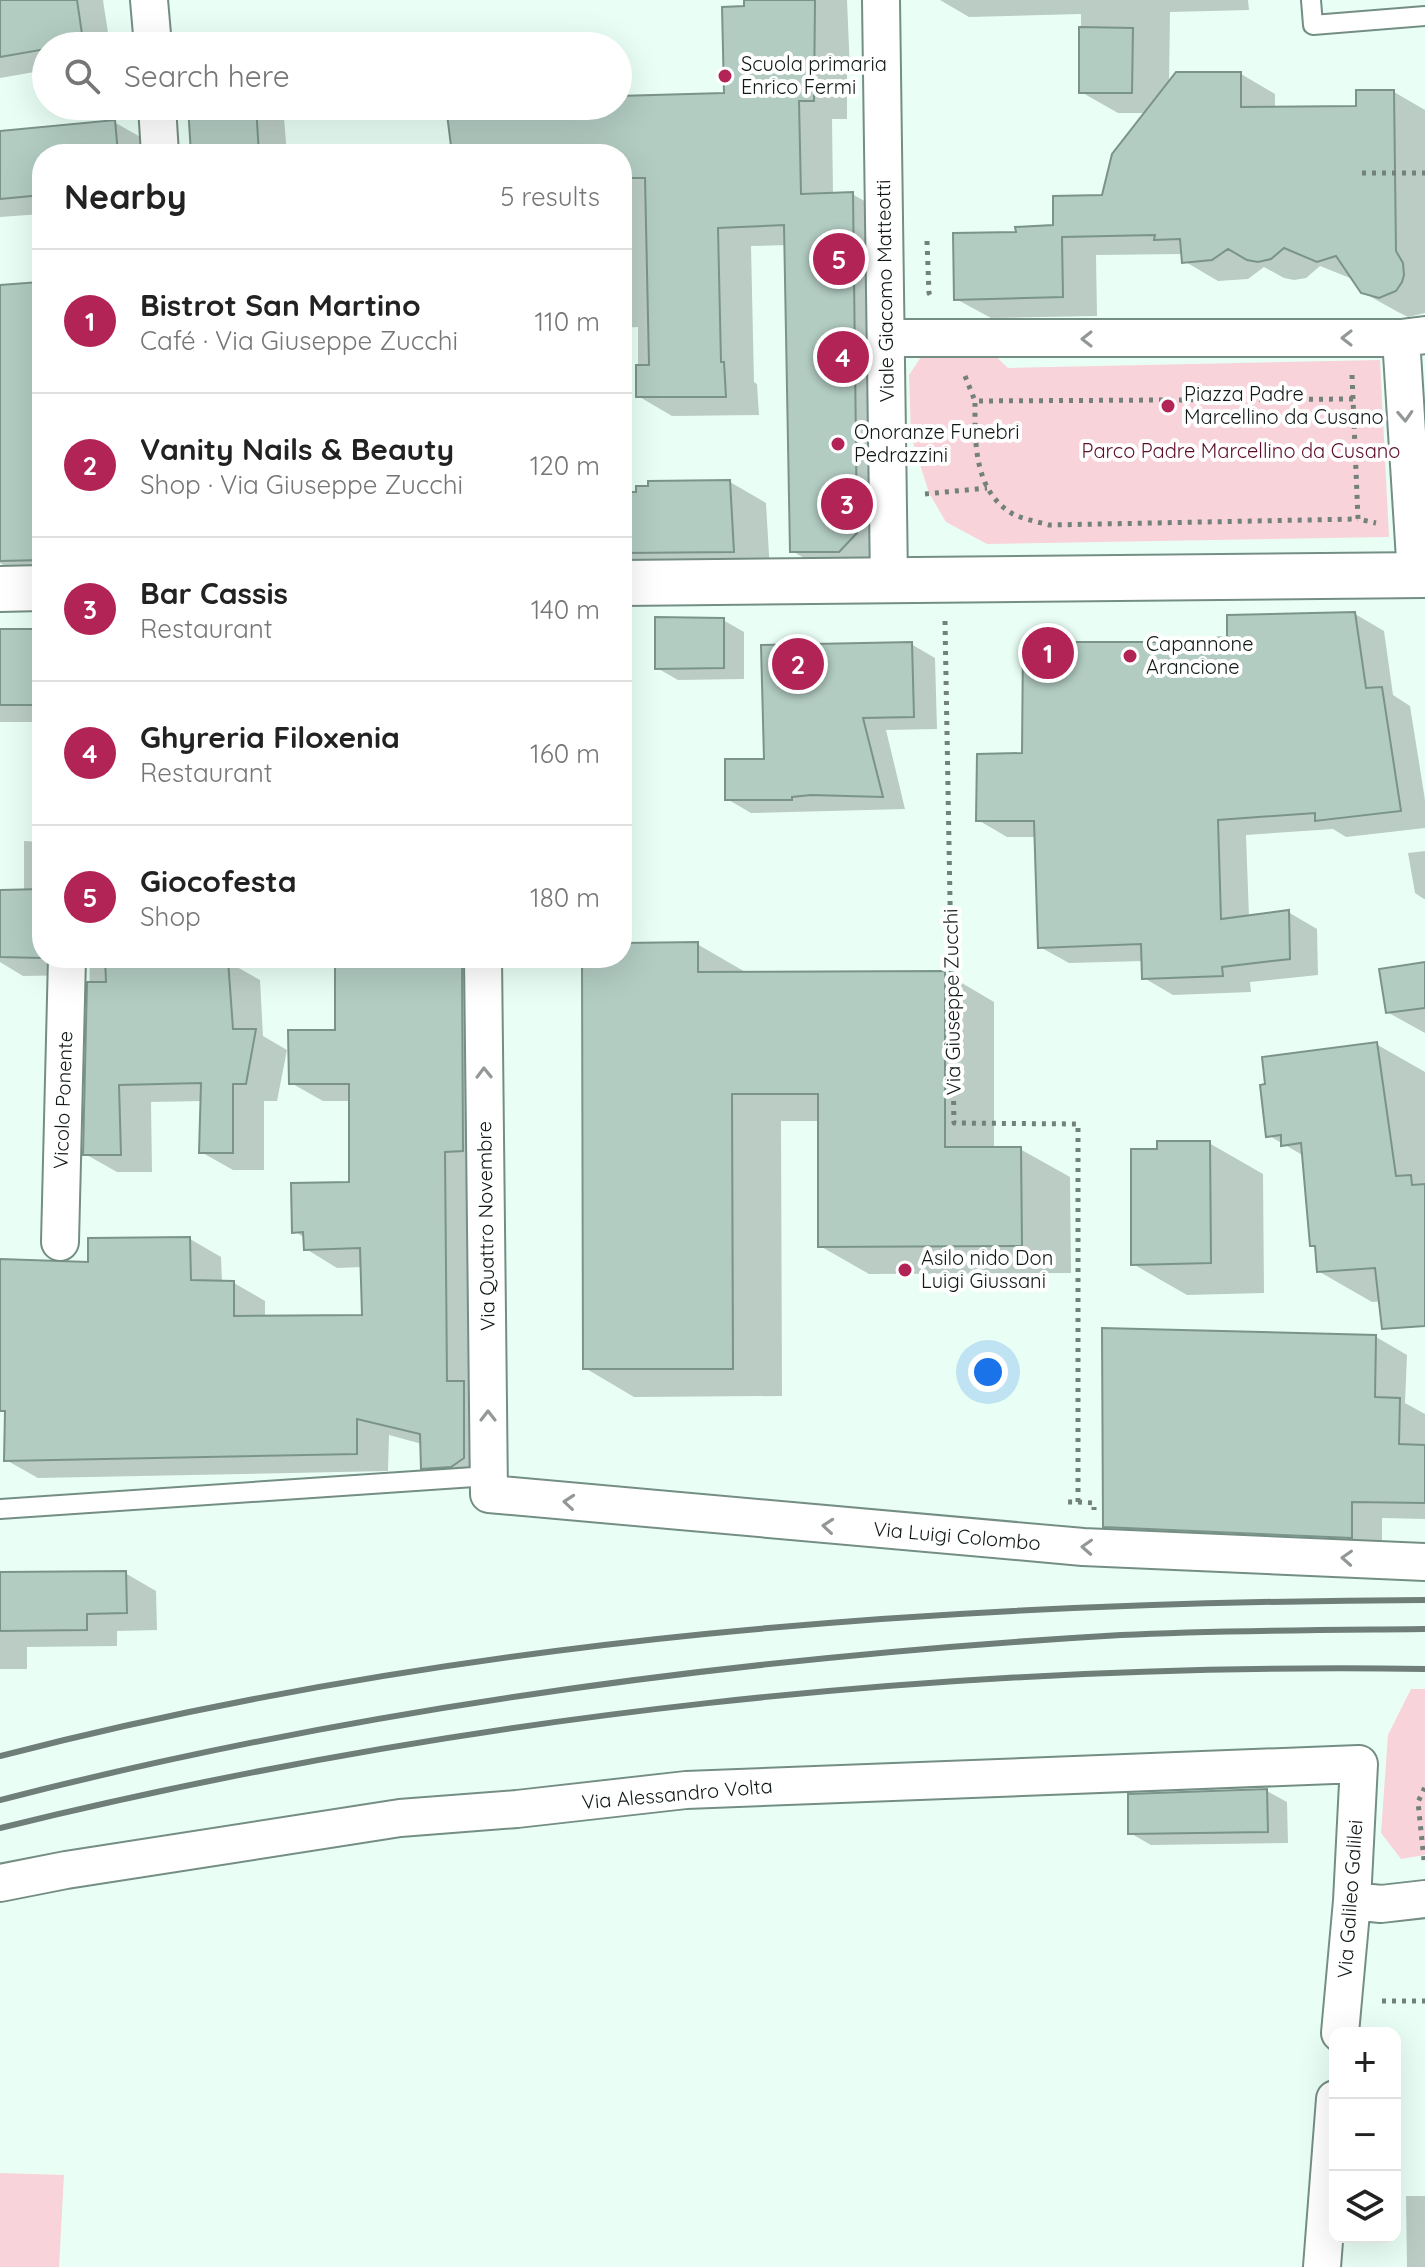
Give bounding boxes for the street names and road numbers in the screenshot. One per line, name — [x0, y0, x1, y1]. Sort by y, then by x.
street label: Viale Giacomo Matteotti — [870, 179, 899, 403]
street label: Via Giuseppe Zucchi — [937, 908, 966, 1096]
street label: Vicolo Ponente — [48, 1031, 77, 1169]
street label: Via Quattro Novembre — [471, 1121, 500, 1331]
street label: Via Luigi Colombo — [872, 1516, 1042, 1555]
street label: Via Alessandro Volta — [580, 1773, 774, 1814]
street label: Via Galileo Galilei — [1331, 1819, 1368, 1979]

